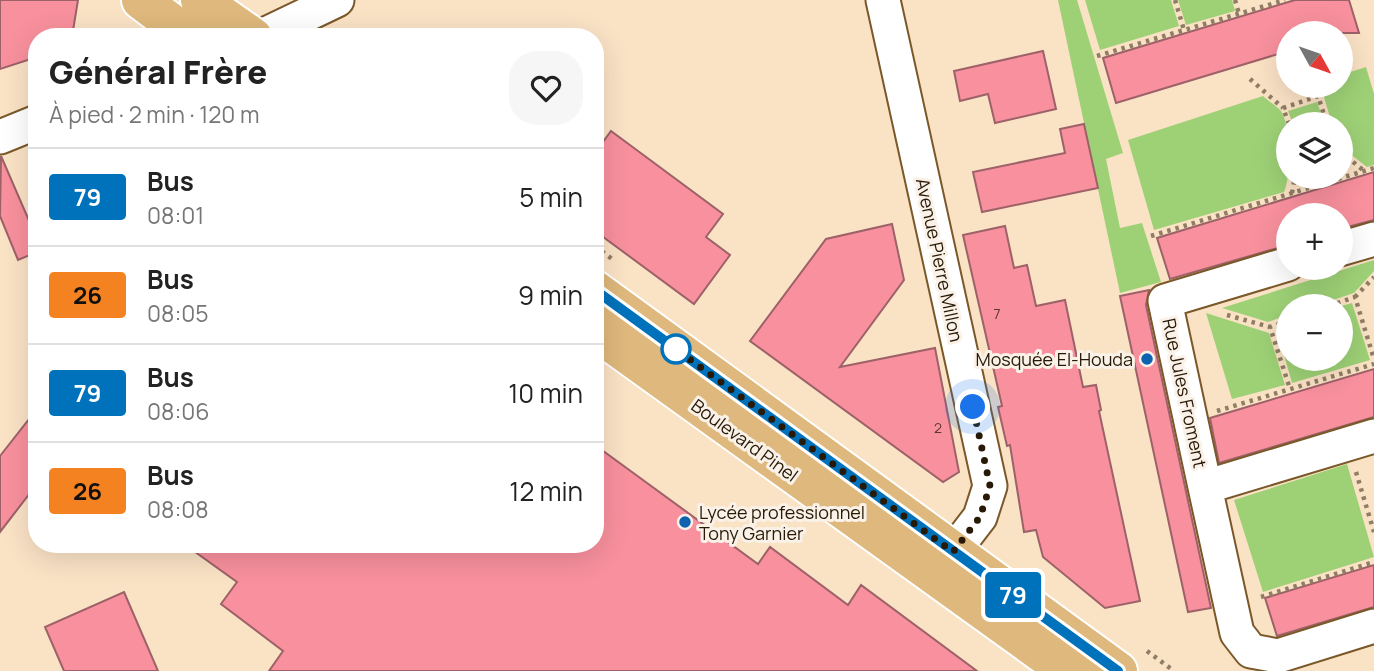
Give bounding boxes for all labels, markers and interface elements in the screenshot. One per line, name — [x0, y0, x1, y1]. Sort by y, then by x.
north arrow — [1276, 21, 1353, 98]
map controls — [1276, 21, 1353, 371]
text: Général Frère — [49, 49, 267, 94]
button: heart — [509, 51, 583, 125]
text: À pied · 2 min · 120 m — [49, 98, 260, 130]
button: layers — [1276, 112, 1353, 189]
text: Bus — [147, 163, 194, 199]
street label: Avenue Pierre Millon — [911, 176, 969, 344]
text: 5 min — [519, 179, 583, 215]
text: 79 — [74, 180, 101, 213]
text: 08:01 — [147, 199, 204, 231]
button: + — [1276, 203, 1353, 280]
text: Bus — [147, 261, 194, 297]
text: 9 min — [518, 277, 583, 313]
text: 26 — [73, 278, 102, 311]
button: − — [1276, 294, 1353, 371]
text: 08:05 — [147, 297, 209, 329]
house number: 7 — [993, 304, 1001, 323]
street label: Rue Jules Froment — [1157, 316, 1213, 470]
unlabelled marker — [661, 334, 691, 364]
place label: Mosquée El-Houda — [976, 347, 1133, 371]
marker: Mosquée El-Houda — [1139, 351, 1155, 367]
text: Bus — [147, 359, 194, 395]
text: 10 min — [508, 375, 583, 411]
text: 79 — [74, 376, 101, 409]
your location — [955, 389, 990, 424]
street label: Boulevard Pinel — [687, 393, 803, 487]
text: 08:06 — [147, 395, 210, 427]
house number: 2 — [934, 418, 942, 437]
text: Bus — [147, 457, 194, 493]
text: 12 min — [509, 473, 583, 509]
text: 26 — [73, 474, 102, 507]
text: 08:08 — [147, 493, 209, 525]
place label: Lycée professionnel Tony Garnier — [699, 500, 865, 545]
marker: Lycée professionnel Tony Garnier — [677, 514, 693, 530]
line badge: 79 — [982, 572, 1044, 618]
text: 79 — [999, 578, 1027, 611]

